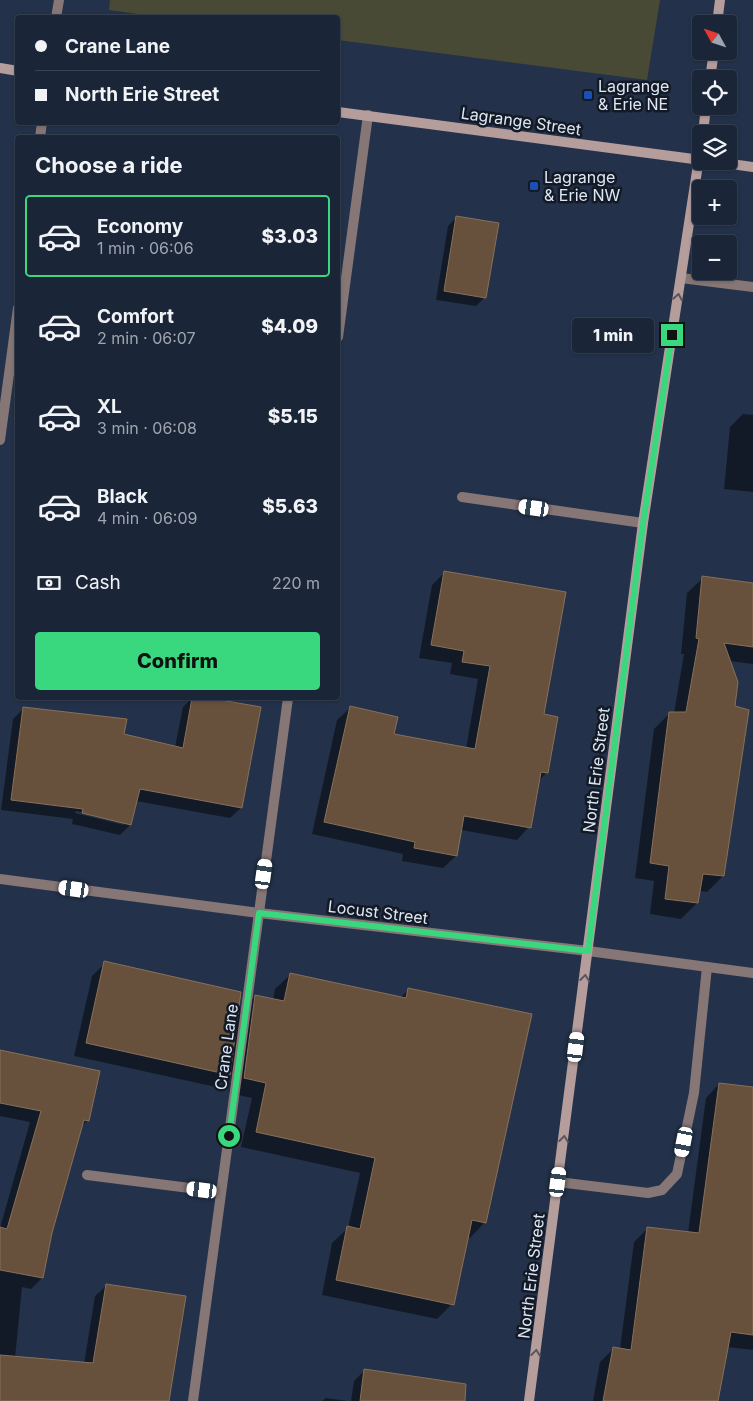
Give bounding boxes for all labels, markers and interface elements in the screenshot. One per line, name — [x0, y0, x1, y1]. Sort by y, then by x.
north arrow — [692, 15, 738, 60]
map controls — [692, 15, 737, 280]
text: Crane Lane — [65, 35, 170, 58]
button: locate — [692, 70, 737, 115]
place label: Lagrange & Erie NE — [598, 76, 669, 114]
text: North Erie Street — [65, 83, 219, 106]
marker: Lagrange & Erie NE — [582, 89, 594, 101]
street label: Lagrange Street — [460, 103, 582, 139]
button: layers — [692, 125, 737, 170]
text: Choose a ride — [35, 152, 183, 178]
place label: Lagrange & Erie NW — [544, 167, 620, 205]
marker: Lagrange & Erie NW — [528, 180, 540, 192]
button: + — [692, 180, 737, 225]
icon: car — [37, 214, 82, 259]
text: Economy — [97, 215, 183, 238]
text: $3.03 — [262, 225, 318, 248]
button: − — [692, 235, 737, 280]
text: 1 min · 06:06 — [97, 238, 194, 258]
one-way arrow — [672, 293, 682, 302]
icon: car — [37, 304, 82, 349]
text: Comfort — [97, 305, 174, 328]
text: $4.09 — [261, 315, 318, 338]
callout: 1 min — [572, 318, 654, 352]
route end — [661, 324, 683, 346]
text: 1 min — [593, 325, 633, 345]
text: 2 min · 06:07 — [97, 328, 196, 348]
icon: car — [37, 394, 82, 439]
text: XL — [97, 395, 122, 418]
text: $5.15 — [268, 405, 318, 428]
text: 3 min · 06:08 — [97, 418, 197, 438]
icon: car — [37, 484, 82, 529]
text: Black — [97, 485, 148, 508]
text: $5.63 — [262, 495, 318, 518]
car — [518, 498, 549, 518]
text: 4 min · 06:09 — [97, 508, 197, 528]
icon: cash — [35, 569, 63, 597]
text: Cash — [75, 571, 121, 594]
text: 220 m — [272, 573, 320, 593]
button: Confirm — [35, 632, 320, 690]
street label: North Erie Street — [578, 706, 614, 834]
car — [254, 858, 273, 890]
car — [58, 879, 89, 899]
street label: Locust Street — [327, 896, 429, 928]
one-way arrow — [579, 974, 589, 983]
street label: Crane Lane — [210, 1003, 242, 1091]
car — [566, 1031, 585, 1063]
route start — [218, 1125, 240, 1147]
car — [673, 1126, 694, 1158]
one-way arrow — [558, 1135, 568, 1144]
car — [548, 1166, 567, 1198]
car — [186, 1181, 217, 1199]
street label: North Erie Street — [513, 1212, 549, 1340]
one-way arrow — [530, 1348, 541, 1356]

